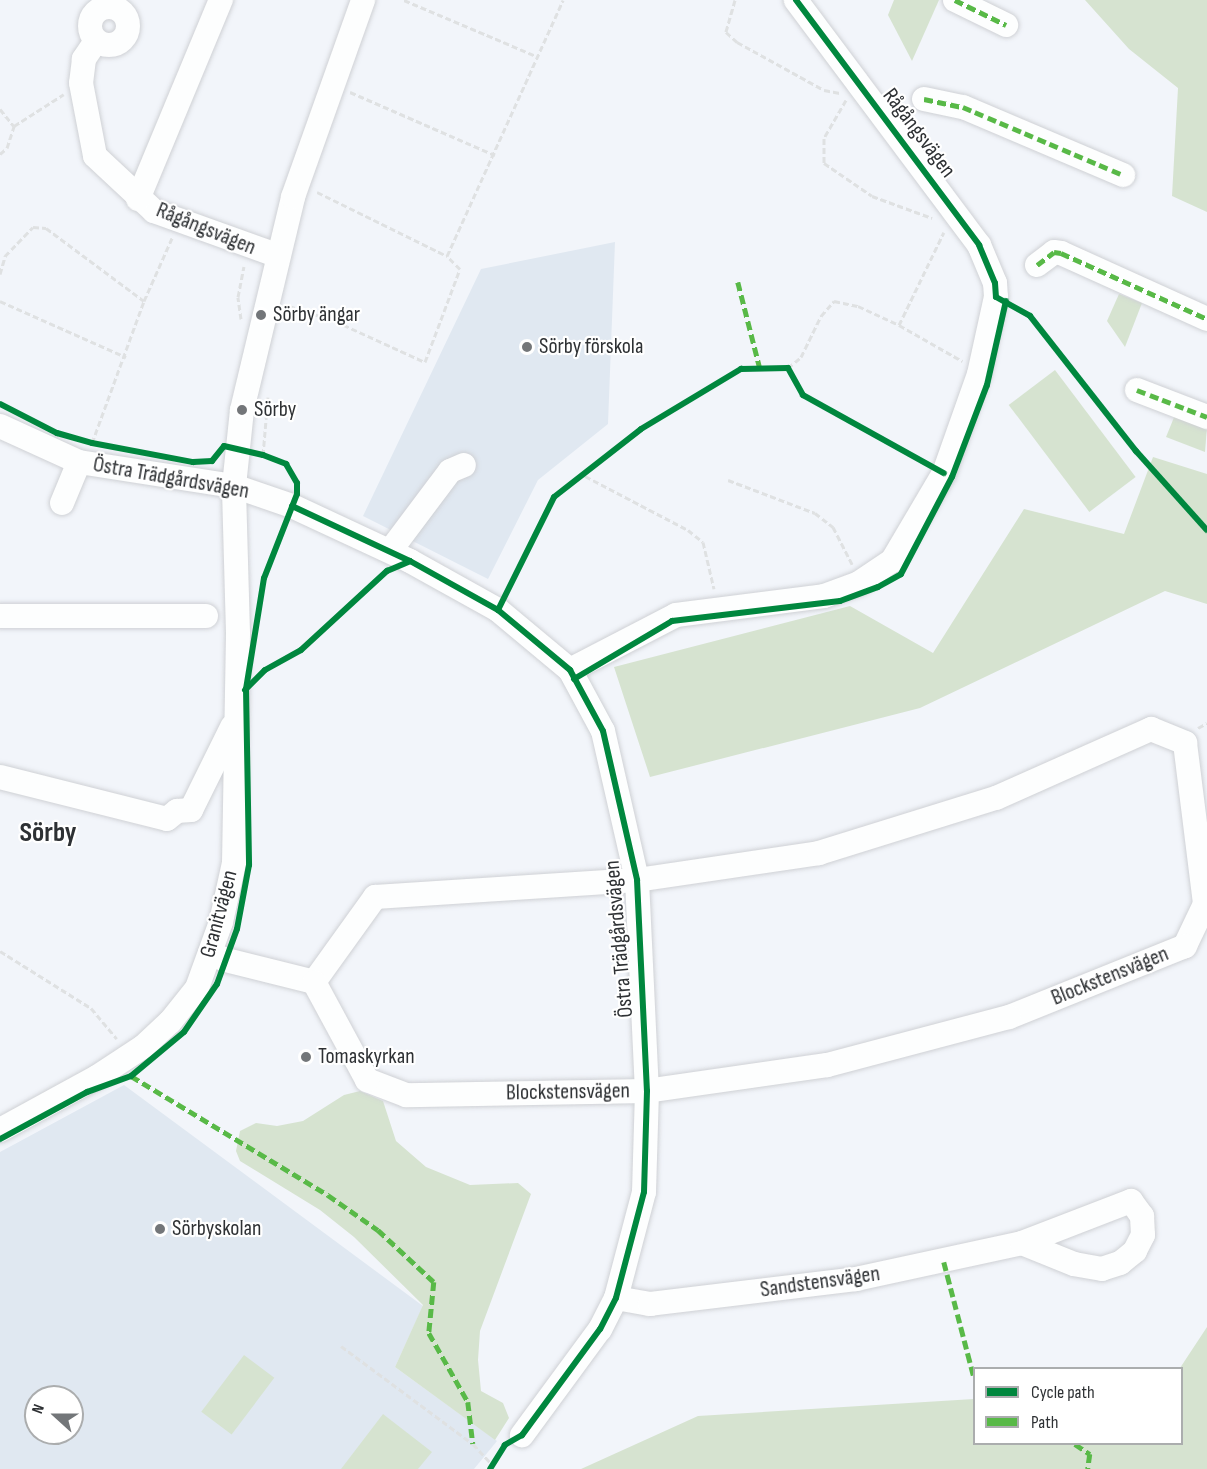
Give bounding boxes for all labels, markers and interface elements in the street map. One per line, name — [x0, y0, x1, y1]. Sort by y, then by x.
street label: Rågångsvägen — [877, 83, 961, 183]
street label: Rågångsvägen — [152, 197, 260, 261]
place label: Sörby ängar — [273, 302, 360, 328]
marker: Sörby ängar — [254, 308, 268, 322]
place label: Sörby förskola — [539, 334, 643, 360]
marker: Sörby förskola — [520, 340, 534, 354]
place label: Sörby — [254, 397, 296, 423]
marker: Sörby — [235, 403, 249, 417]
street label: Östra Trädgårdsvägen — [91, 451, 251, 505]
district label: Sörby — [19, 816, 77, 850]
street label: Östra Trädgårdsvägen — [599, 859, 639, 1019]
street label: Granitvägen — [195, 867, 243, 961]
street label: Blockstensvägen — [1048, 941, 1172, 1011]
place label: Tomaskyrkan — [318, 1044, 415, 1070]
marker: Tomaskyrkan — [299, 1050, 313, 1064]
street label: Blockstensvägen — [506, 1078, 630, 1106]
place label: Sörbyskolan — [172, 1216, 261, 1242]
marker: Sörbyskolan — [153, 1222, 167, 1236]
street label: Sandstensvägen — [758, 1261, 882, 1303]
legend — [973, 1367, 1183, 1445]
text: Cycle path — [1031, 1382, 1095, 1403]
north arrow — [24, 1385, 84, 1445]
text: N — [28, 1402, 49, 1416]
text: Path — [1031, 1412, 1059, 1433]

